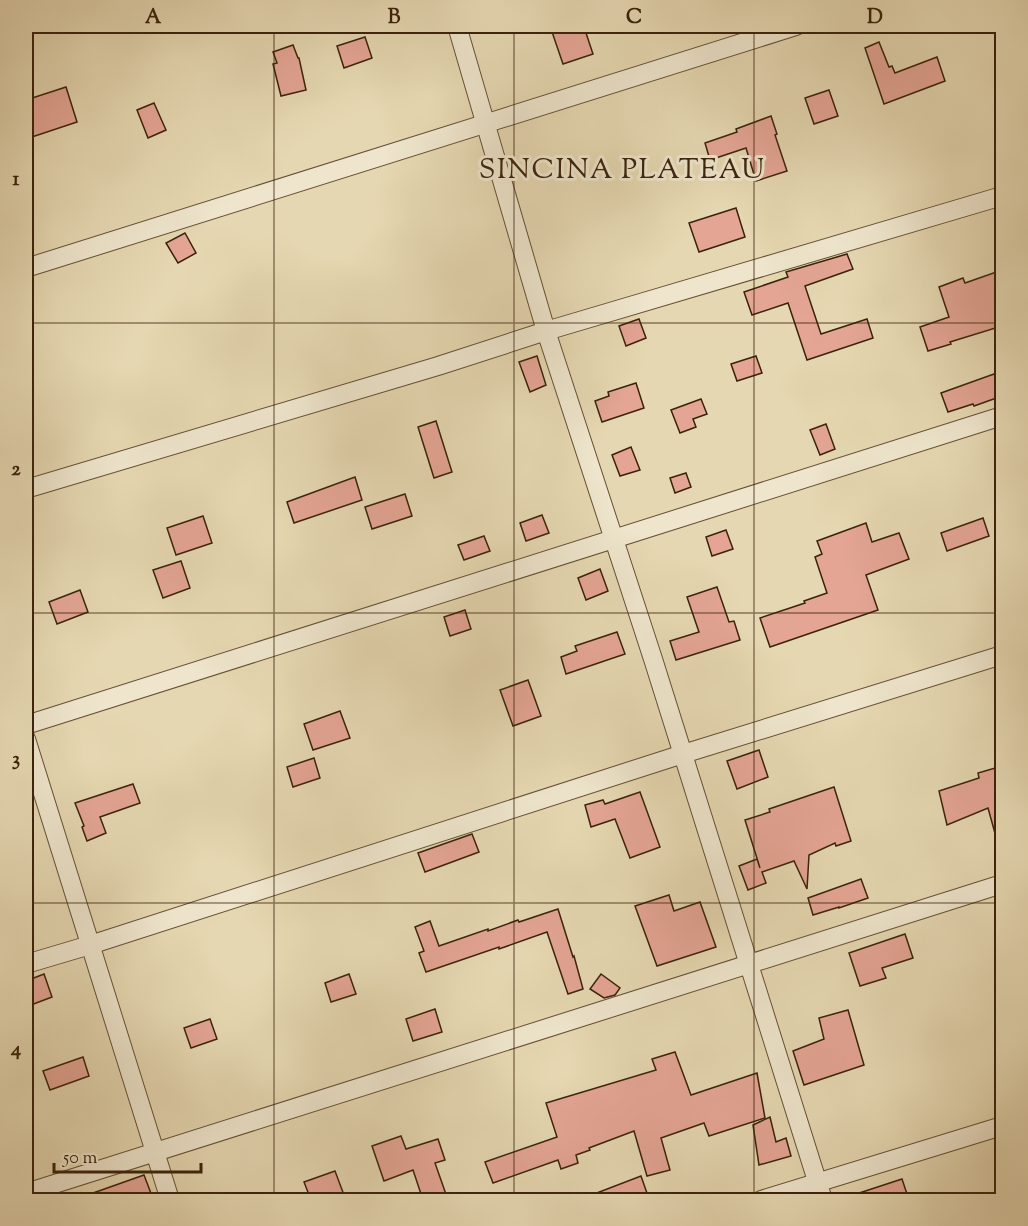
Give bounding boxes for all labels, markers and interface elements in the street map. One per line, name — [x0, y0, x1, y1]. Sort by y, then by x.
text: A — [145, 4, 162, 33]
text: B — [388, 4, 401, 33]
text: C — [626, 4, 642, 33]
text: D — [867, 4, 883, 33]
district label: SINCINA PLATEAU — [479, 151, 765, 191]
text: 1 — [13, 166, 20, 195]
text: 2 — [11, 456, 21, 485]
text: 3 — [12, 746, 20, 775]
text: 4 — [10, 1036, 21, 1065]
scale bar — [54, 1136, 201, 1174]
text: 50 m — [62, 1146, 98, 1172]

